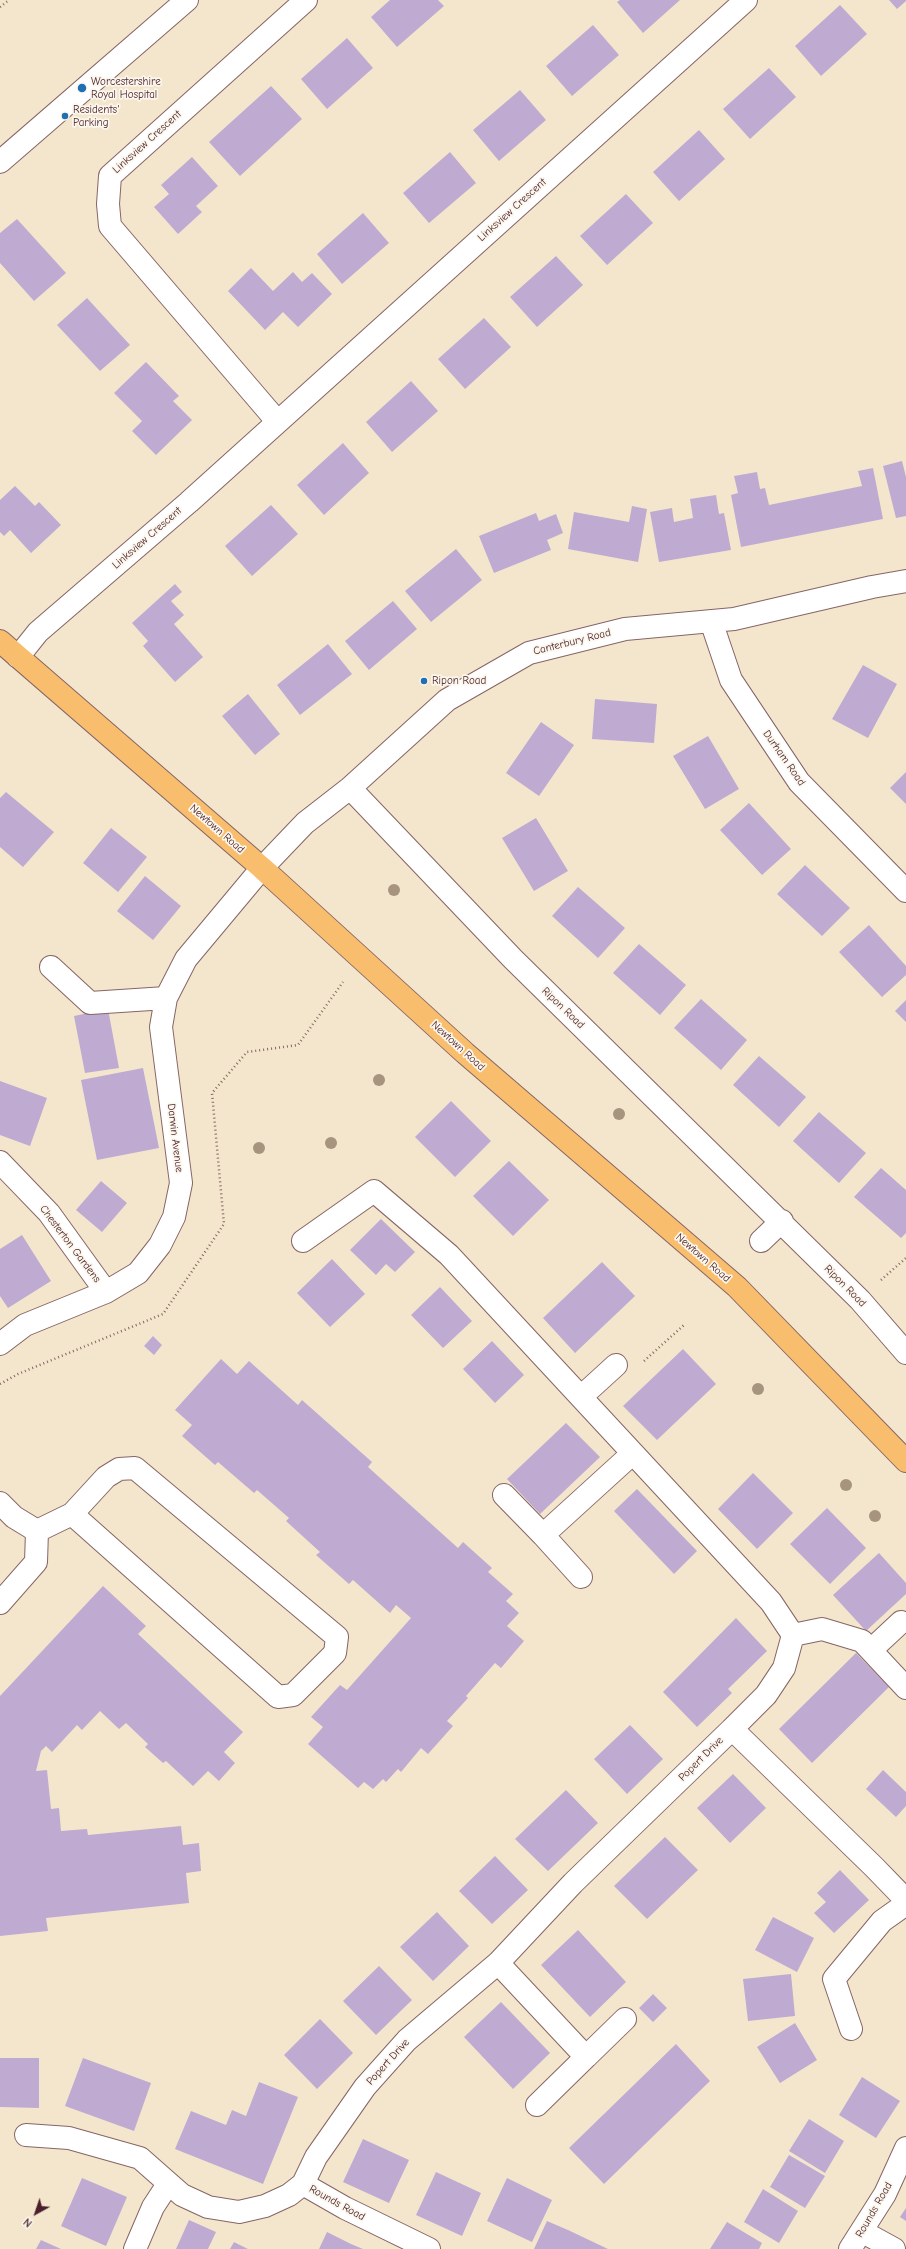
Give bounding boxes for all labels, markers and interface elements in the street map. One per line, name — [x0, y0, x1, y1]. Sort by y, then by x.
place label: Worcestershire Royal Hospital — [91, 75, 161, 101]
marker: Worcestershire Royal Hospital — [76, 82, 88, 94]
place label: Residents' Parking — [73, 103, 119, 129]
street label: Linksview Crescent — [110, 108, 184, 176]
marker: Residents' Parking — [60, 111, 70, 121]
street label: Linksview Crescent — [475, 176, 549, 244]
street label: Linksview Crescent — [110, 504, 184, 572]
street label: Canterbury Road — [532, 626, 612, 658]
place label: Ripon Road — [432, 674, 486, 688]
marker: Ripon Road — [419, 676, 429, 686]
street label: Durham Road — [760, 728, 808, 788]
street label: Newtown Road — [187, 802, 247, 856]
street label: Ripon Road — [539, 984, 587, 1032]
street label: Newtown Road — [428, 1018, 488, 1074]
street label: Darwin Avenue — [164, 1103, 186, 1173]
street label: Chesterton Gardens — [37, 1203, 103, 1285]
street label: Newtown Road — [673, 1231, 733, 1285]
street label: Ripon Road — [821, 1262, 869, 1310]
street label: Popert Drive — [676, 1734, 726, 1784]
street label: Popert Drive — [364, 2036, 412, 2088]
street label: Rounds Road — [853, 2180, 895, 2240]
street label: Rounds Road — [307, 2182, 367, 2224]
north arrow — [16, 2193, 56, 2233]
text: N — [21, 2215, 35, 2230]

